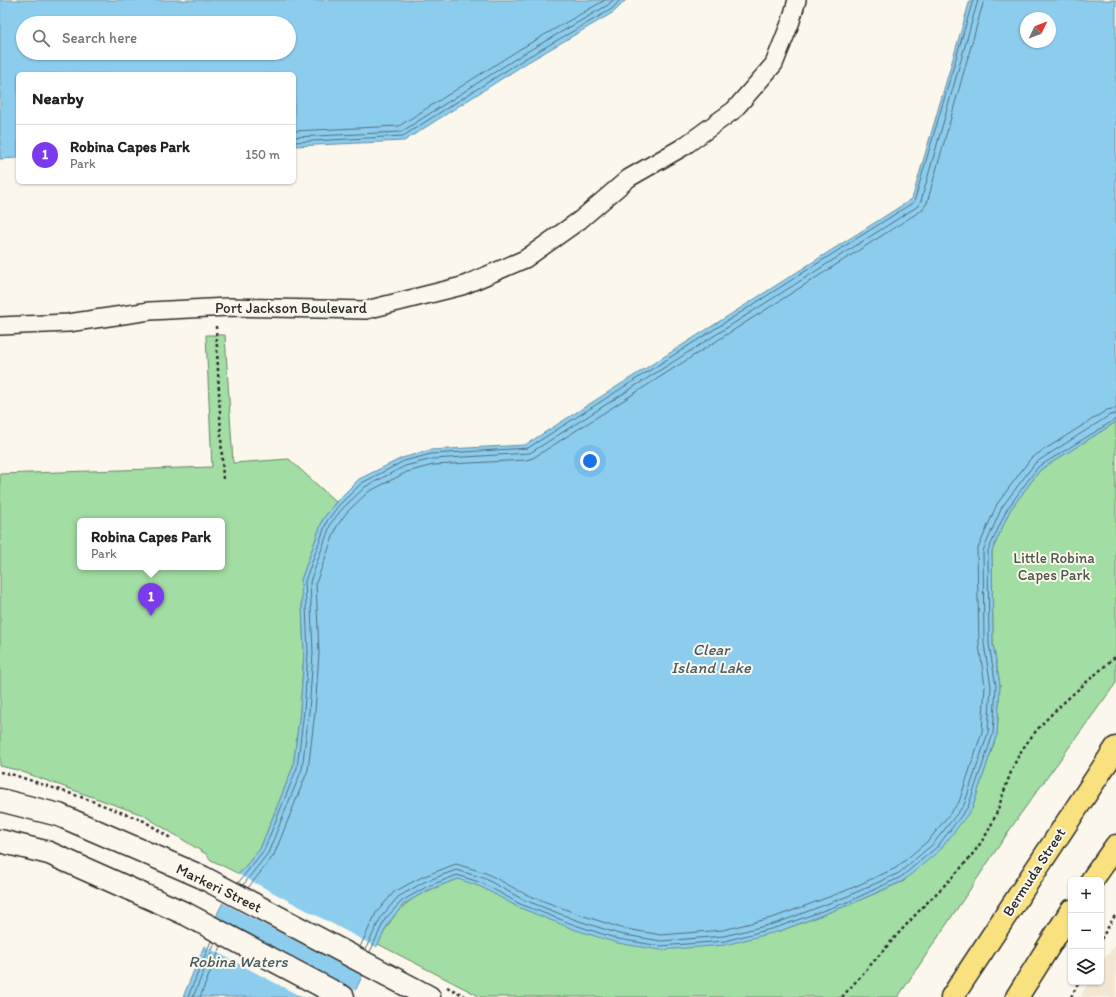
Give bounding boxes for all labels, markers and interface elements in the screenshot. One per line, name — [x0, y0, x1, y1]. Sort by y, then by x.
north arrow — [1020, 12, 1056, 48]
search box — [16, 16, 296, 60]
icon: search — [30, 27, 52, 49]
text: Search here — [62, 29, 137, 47]
text: Nearby — [32, 88, 84, 108]
text: Robina Capes Park — [70, 138, 190, 156]
text: 1 — [42, 147, 48, 162]
text: 150 m — [245, 147, 280, 162]
text: Park — [70, 156, 96, 171]
street label: Port Jackson Boulevard — [215, 299, 368, 317]
your location — [580, 451, 600, 471]
popup — [77, 518, 225, 570]
text: Robina Capes Park — [91, 528, 211, 546]
text: Park — [91, 546, 117, 561]
park label: Little Robina Capes Park — [1013, 549, 1095, 584]
pin: 1 — [138, 583, 164, 616]
water label: Clear Island Lake — [671, 640, 752, 677]
street label: Bermuda Street — [999, 824, 1070, 920]
street label: Markeri Street — [173, 859, 265, 917]
map controls — [1068, 877, 1104, 985]
button: + — [1068, 877, 1104, 913]
button: − — [1068, 913, 1104, 949]
button: layers — [1068, 949, 1104, 985]
water label: Robina Waters — [188, 952, 288, 971]

